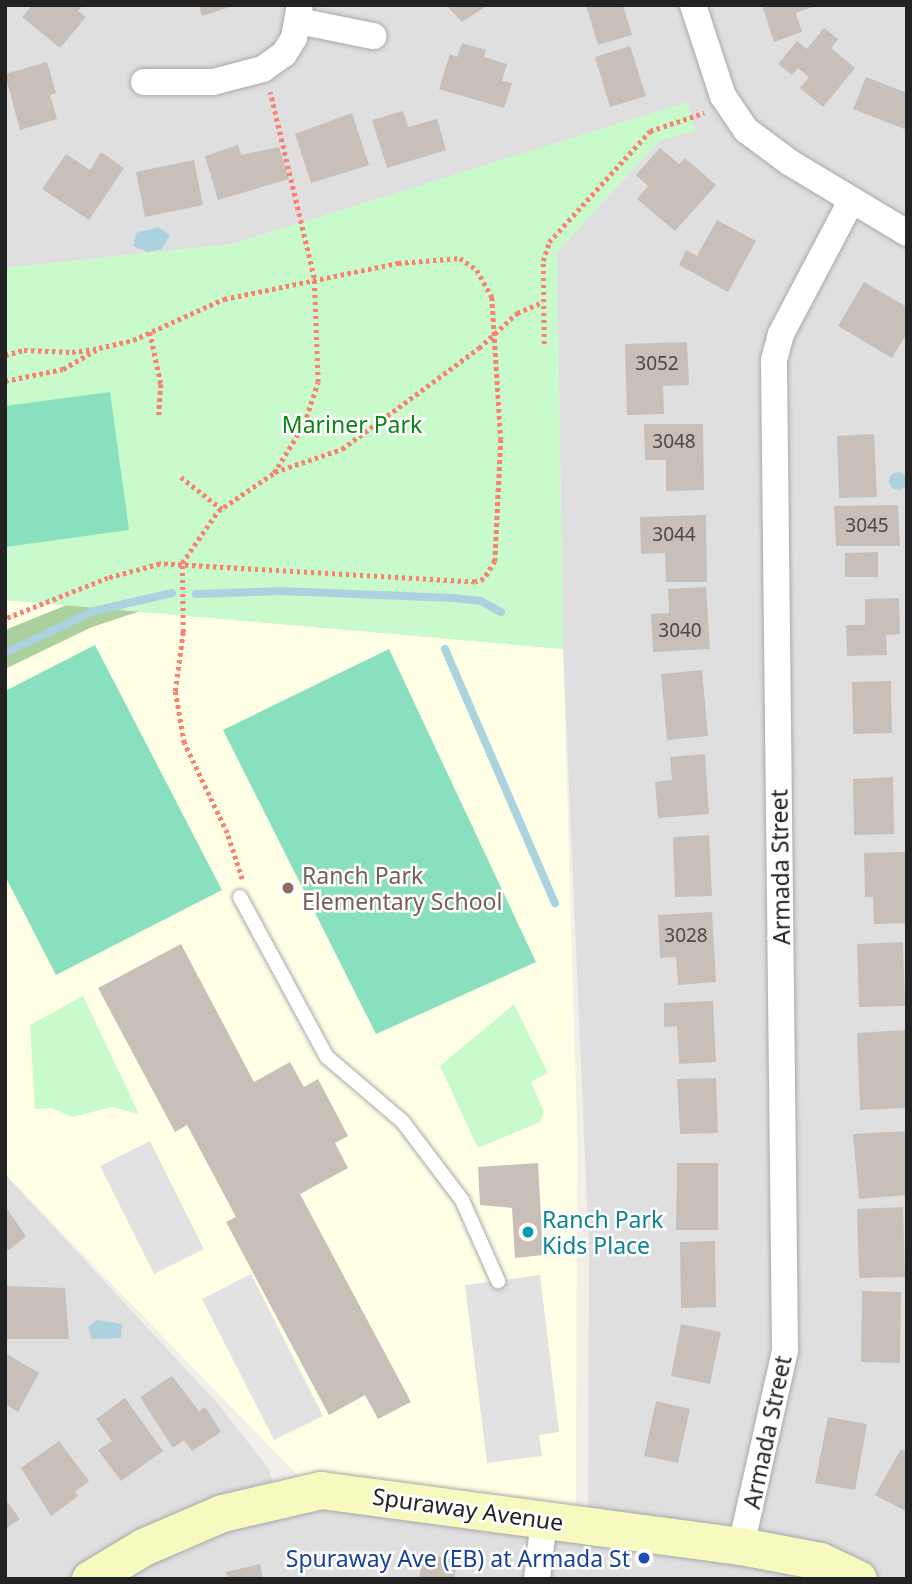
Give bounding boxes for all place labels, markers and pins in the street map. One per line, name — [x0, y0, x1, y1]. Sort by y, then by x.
place label: Ranch Park Elementary School — [302, 861, 502, 915]
marker: Ranch Park Elementary School — [280, 880, 296, 896]
place label: Ranch Park Kids Place — [542, 1205, 663, 1259]
marker: Ranch Park Kids Place — [520, 1224, 536, 1240]
place label: Spuraway Ave (EB) at Armada St — [286, 1544, 630, 1572]
marker: Spuraway Ave (EB) at Armada St — [636, 1550, 652, 1566]

